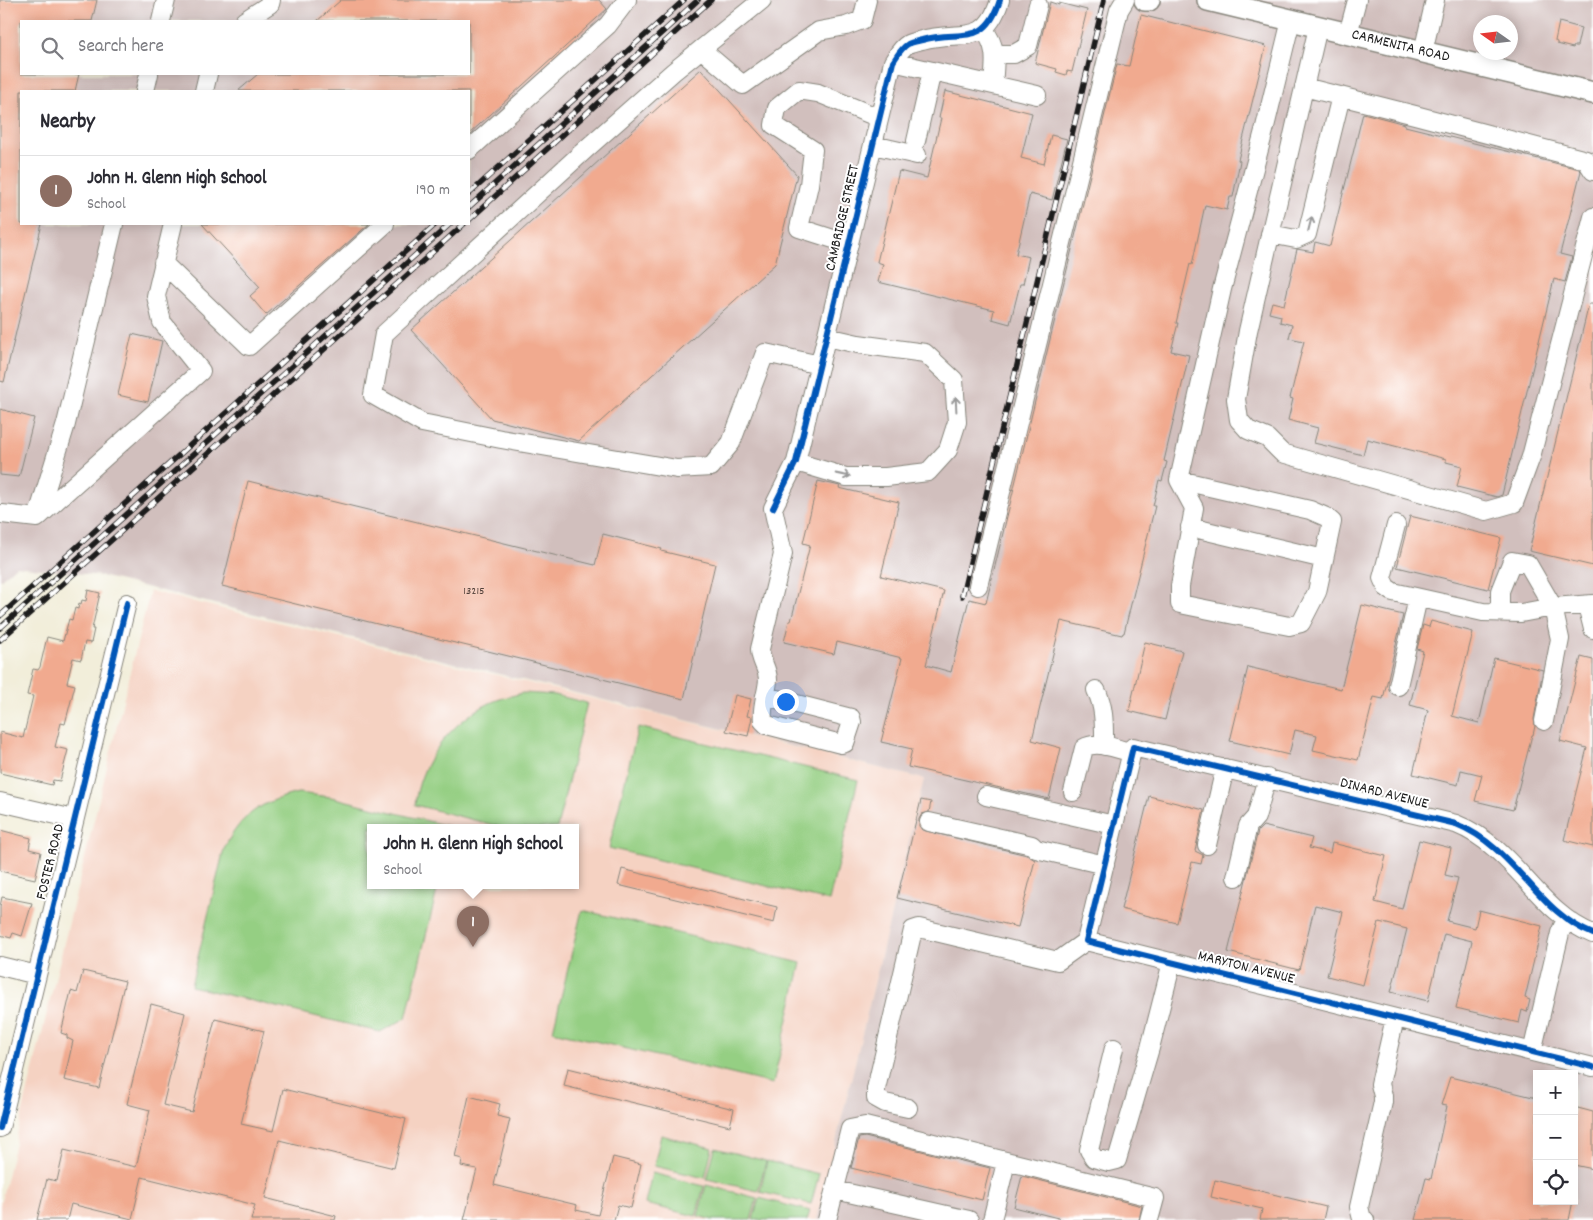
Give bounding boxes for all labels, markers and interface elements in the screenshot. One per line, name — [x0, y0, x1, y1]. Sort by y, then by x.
north arrow — [1473, 15, 1518, 60]
search box — [20, 20, 470, 75]
street label: CARMENITA ROAD — [1349, 24, 1452, 69]
icon: search — [38, 34, 66, 62]
text: Search here — [78, 34, 164, 61]
text: Nearby — [40, 108, 95, 138]
street label: CAMBRIDGE STREET — [820, 163, 866, 273]
text: John H. Glenn High School — [87, 166, 267, 193]
text: 1 — [54, 179, 58, 202]
text: 190 m — [416, 179, 450, 202]
text: School — [87, 193, 126, 216]
one-way arrow — [1306, 216, 1315, 232]
one-way arrow — [951, 396, 960, 412]
one-way arrow — [835, 471, 851, 480]
house number: 13215 — [463, 583, 485, 600]
your location — [773, 689, 799, 715]
street label: DINARD AVENUE — [1338, 772, 1431, 816]
street label: FOSTER ROAD — [31, 822, 71, 902]
popup — [367, 824, 579, 889]
text: John H. Glenn High School — [383, 832, 563, 859]
text: School — [383, 859, 422, 882]
pin: 1 — [457, 906, 489, 947]
street label: MARYTON AVENUE — [1195, 945, 1297, 991]
map controls — [1533, 1070, 1578, 1205]
button: + — [1533, 1070, 1578, 1115]
button: − — [1533, 1115, 1578, 1160]
button: locate — [1533, 1160, 1578, 1205]

